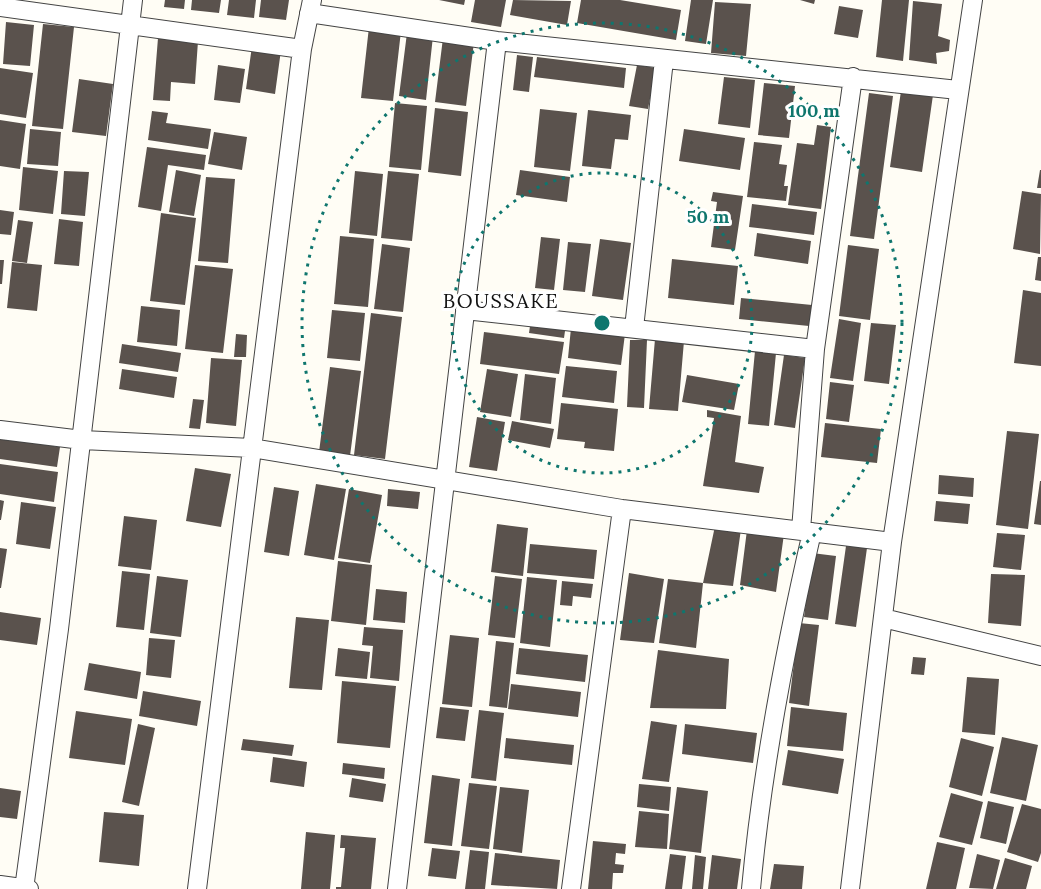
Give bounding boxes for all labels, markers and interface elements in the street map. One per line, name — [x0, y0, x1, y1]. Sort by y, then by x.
text: 100 m — [788, 99, 840, 122]
text: 50 m — [687, 205, 730, 228]
district label: BOUSSAKE — [443, 288, 559, 313]
centre of rings — [592, 313, 612, 333]

